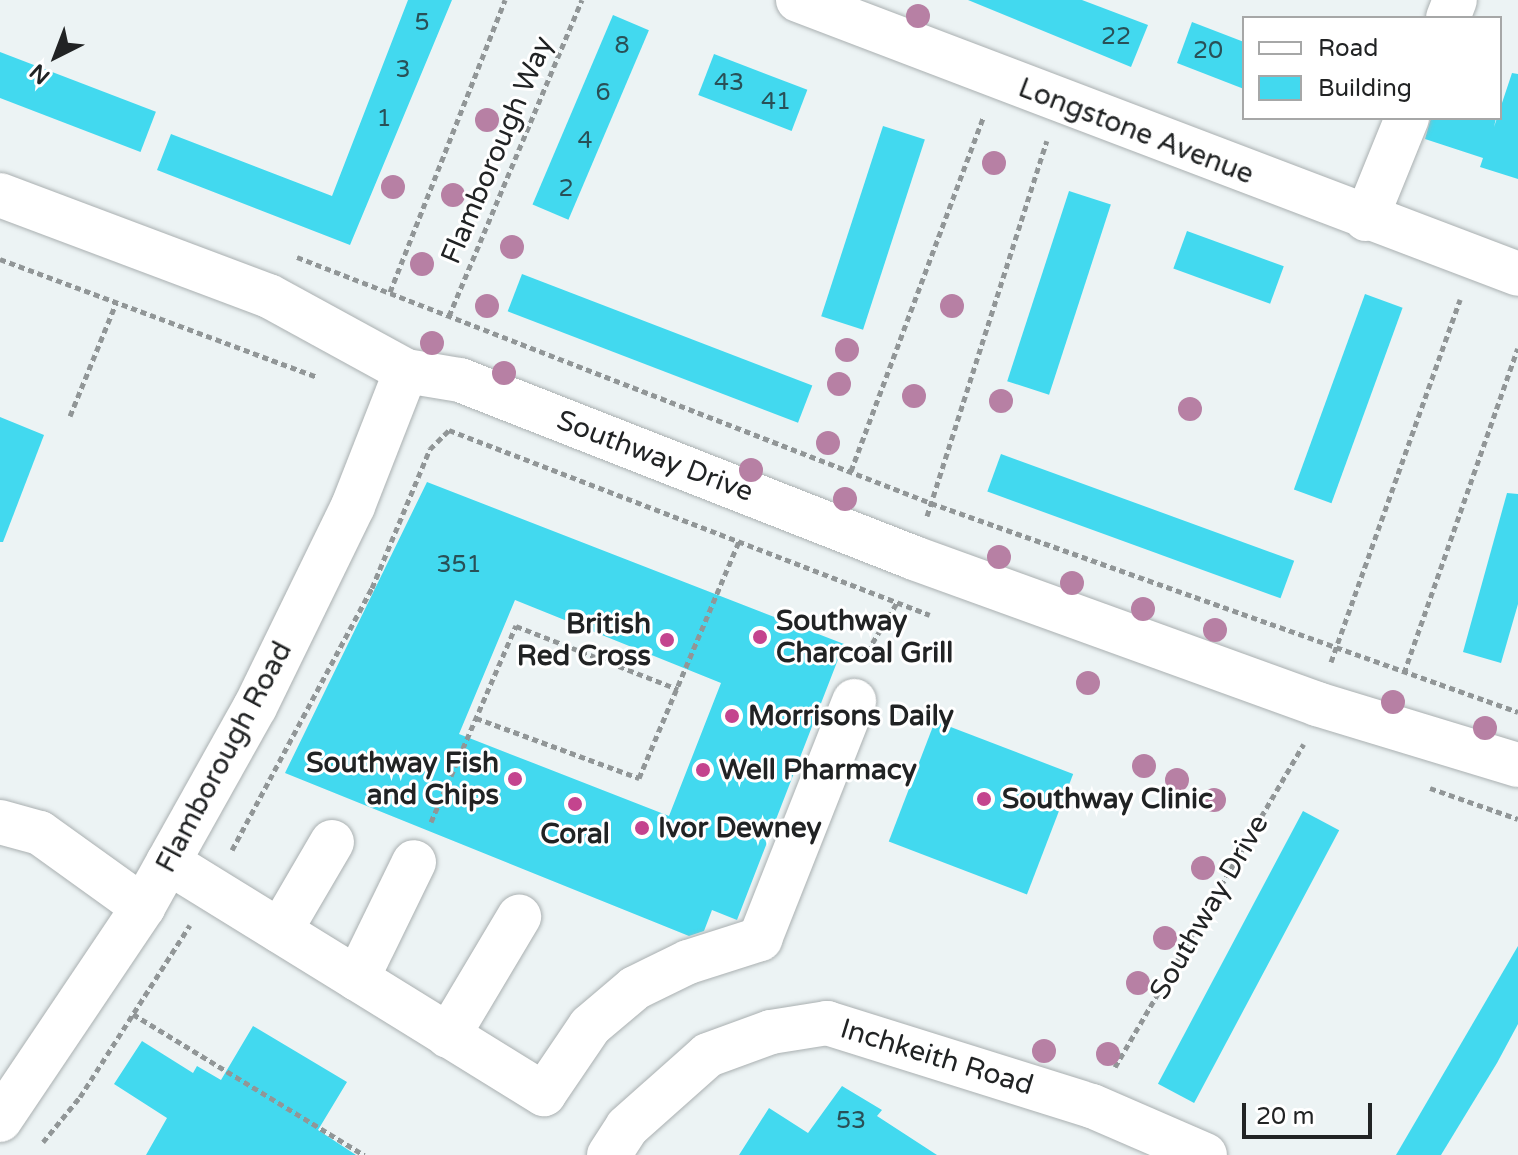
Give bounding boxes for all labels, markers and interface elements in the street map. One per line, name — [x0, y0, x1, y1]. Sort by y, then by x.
house number: 5 — [414, 9, 430, 37]
north arrow — [16, 16, 96, 96]
legend — [1242, 16, 1502, 120]
house number: 22 — [1101, 23, 1131, 51]
street label: Flamborough Way — [434, 31, 560, 269]
house number: 8 — [614, 32, 630, 60]
text: Road — [1318, 34, 1378, 63]
house number: 20 — [1193, 37, 1223, 65]
house number: 3 — [395, 56, 411, 84]
text: N — [25, 58, 55, 89]
house number: 43 — [714, 69, 744, 97]
street label: Longstone Avenue — [1014, 71, 1258, 191]
text: Building — [1318, 74, 1412, 103]
house number: 6 — [595, 79, 611, 107]
house number: 41 — [761, 88, 791, 116]
house number: 1 — [376, 105, 392, 133]
house number: 4 — [577, 127, 593, 155]
house number: 2 — [558, 175, 574, 203]
street label: Southway Drive — [552, 403, 758, 509]
house number: 351 — [436, 551, 482, 579]
place label: Southway Charcoal Grill — [776, 604, 953, 670]
place label: British Red Cross — [517, 607, 651, 673]
marker: Southway Charcoal Grill — [751, 628, 769, 646]
marker: British Red Cross — [658, 631, 676, 649]
street label: Flamborough Road — [149, 636, 299, 878]
place label: Morrisons Daily — [748, 699, 954, 733]
marker: Morrisons Daily — [723, 707, 741, 725]
place label: Southway Fish and Chips — [306, 746, 499, 812]
place label: Well Pharmacy — [719, 753, 917, 787]
marker: Well Pharmacy — [694, 761, 712, 779]
marker: Southway Fish and Chips — [506, 770, 524, 788]
place label: Southway Clinic — [1002, 782, 1213, 816]
marker: Southway Clinic — [973, 788, 995, 810]
marker: Coral — [566, 795, 584, 813]
street label: Southway Drive — [1143, 809, 1275, 1005]
place label: Ivor Dewney — [658, 811, 822, 845]
place label: Coral — [540, 817, 610, 851]
marker: Ivor Dewney — [633, 819, 651, 837]
street label: Inchkeith Road — [836, 1012, 1038, 1102]
scale bar — [1246, 1087, 1376, 1137]
text: 20 m — [1256, 1102, 1314, 1131]
house number: 53 — [836, 1107, 866, 1135]

